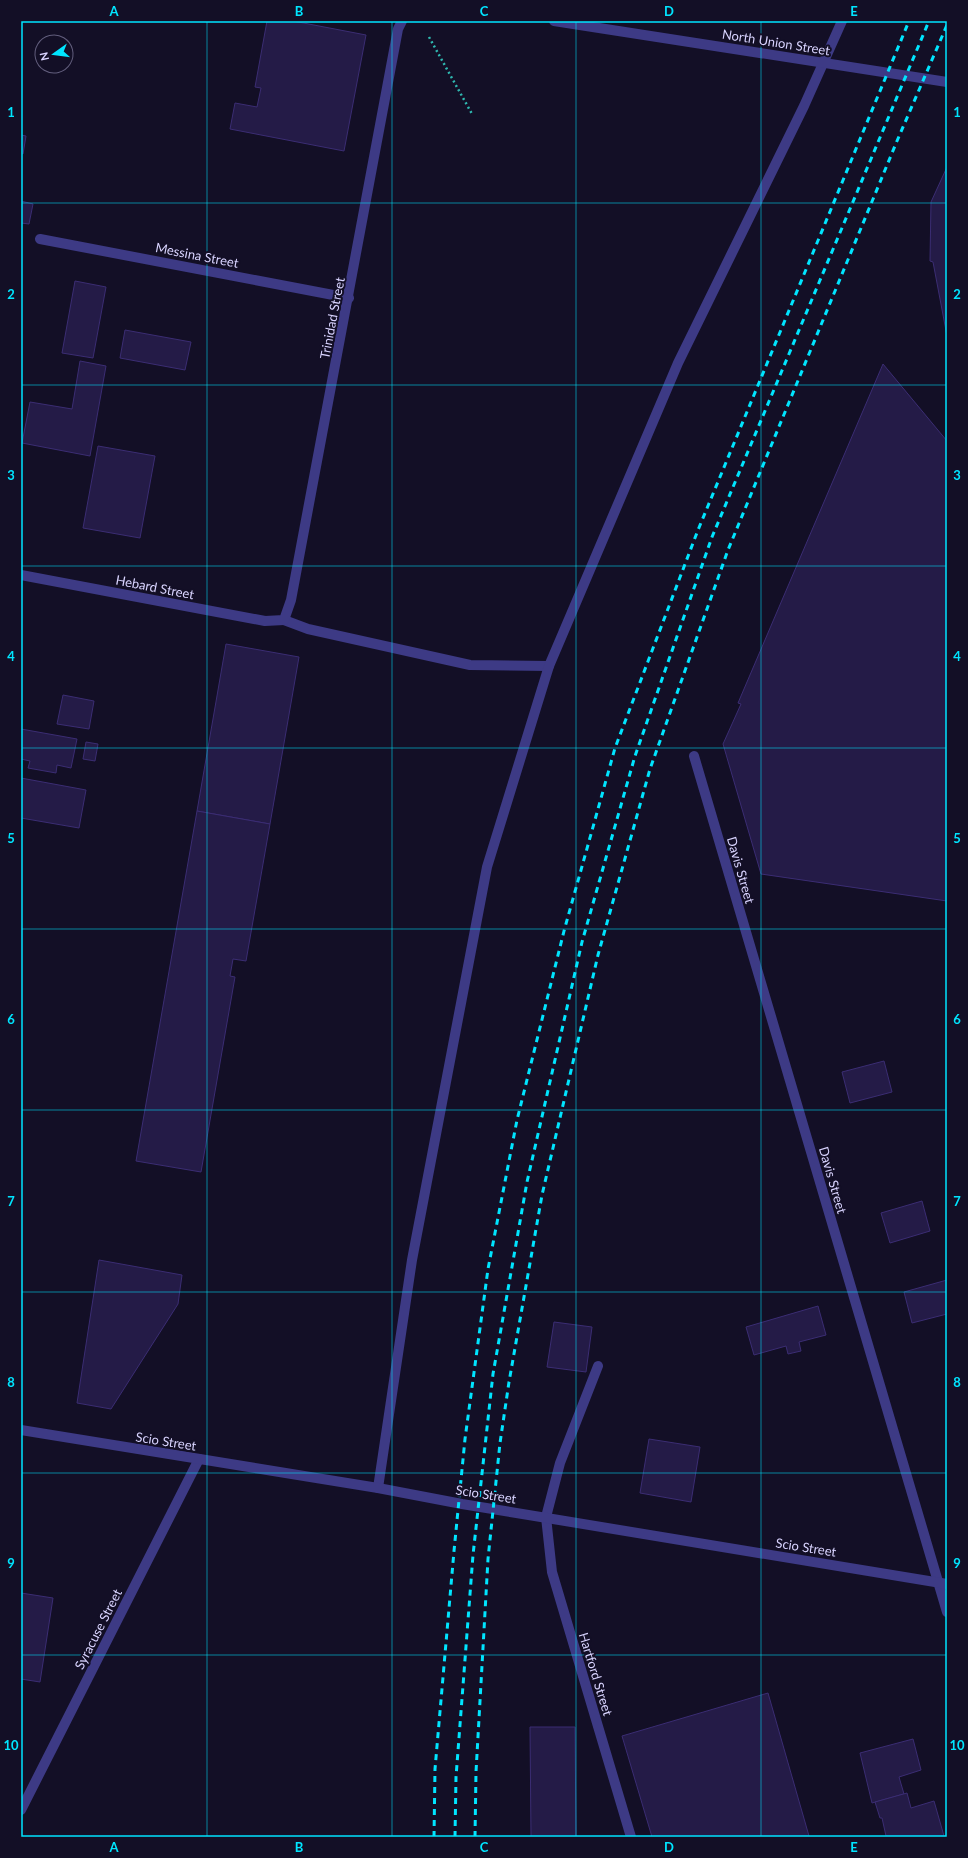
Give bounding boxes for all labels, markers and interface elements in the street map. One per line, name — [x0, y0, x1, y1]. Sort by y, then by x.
text: A — [108, 3, 119, 19]
text: B — [295, 3, 304, 19]
text: C — [480, 3, 489, 19]
text: D — [664, 3, 674, 19]
text: E — [850, 3, 858, 19]
street label: North Union Street — [721, 26, 831, 58]
north arrow — [34, 34, 74, 74]
text: N — [36, 51, 51, 62]
text: 1 — [7, 104, 15, 120]
text: 1 — [953, 104, 961, 120]
street label: Messina Street — [154, 239, 240, 271]
street label: Trinidad Street — [316, 275, 348, 360]
text: 2 — [7, 286, 15, 302]
text: 2 — [953, 286, 961, 302]
text: 3 — [7, 467, 15, 483]
text: 3 — [953, 467, 961, 483]
street label: Hebard Street — [114, 572, 196, 603]
text: 4 — [7, 648, 15, 664]
text: 4 — [953, 648, 961, 664]
text: 5 — [7, 830, 15, 846]
text: 5 — [953, 830, 961, 846]
street label: Davis Street — [724, 835, 758, 906]
text: 6 — [7, 1011, 15, 1027]
text: 6 — [953, 1011, 961, 1027]
street label: Davis Street — [816, 1145, 850, 1216]
text: 7 — [7, 1193, 15, 1209]
text: 7 — [953, 1193, 961, 1209]
text: 8 — [7, 1374, 15, 1390]
text: 8 — [953, 1374, 961, 1390]
street label: Scio Street — [134, 1428, 198, 1454]
street label: Scio Street — [454, 1481, 518, 1507]
street label: Scio Street — [774, 1534, 838, 1560]
text: 9 — [7, 1555, 15, 1571]
text: 9 — [953, 1555, 961, 1571]
street label: Syracuse Street — [71, 1586, 125, 1672]
street label: Hartford Street — [576, 1630, 616, 1718]
text: 10 — [3, 1737, 19, 1753]
text: 10 — [949, 1737, 965, 1753]
text: A — [108, 1839, 119, 1855]
text: B — [295, 1839, 304, 1855]
text: C — [480, 1839, 489, 1855]
text: D — [664, 1839, 674, 1855]
text: E — [850, 1839, 858, 1855]

